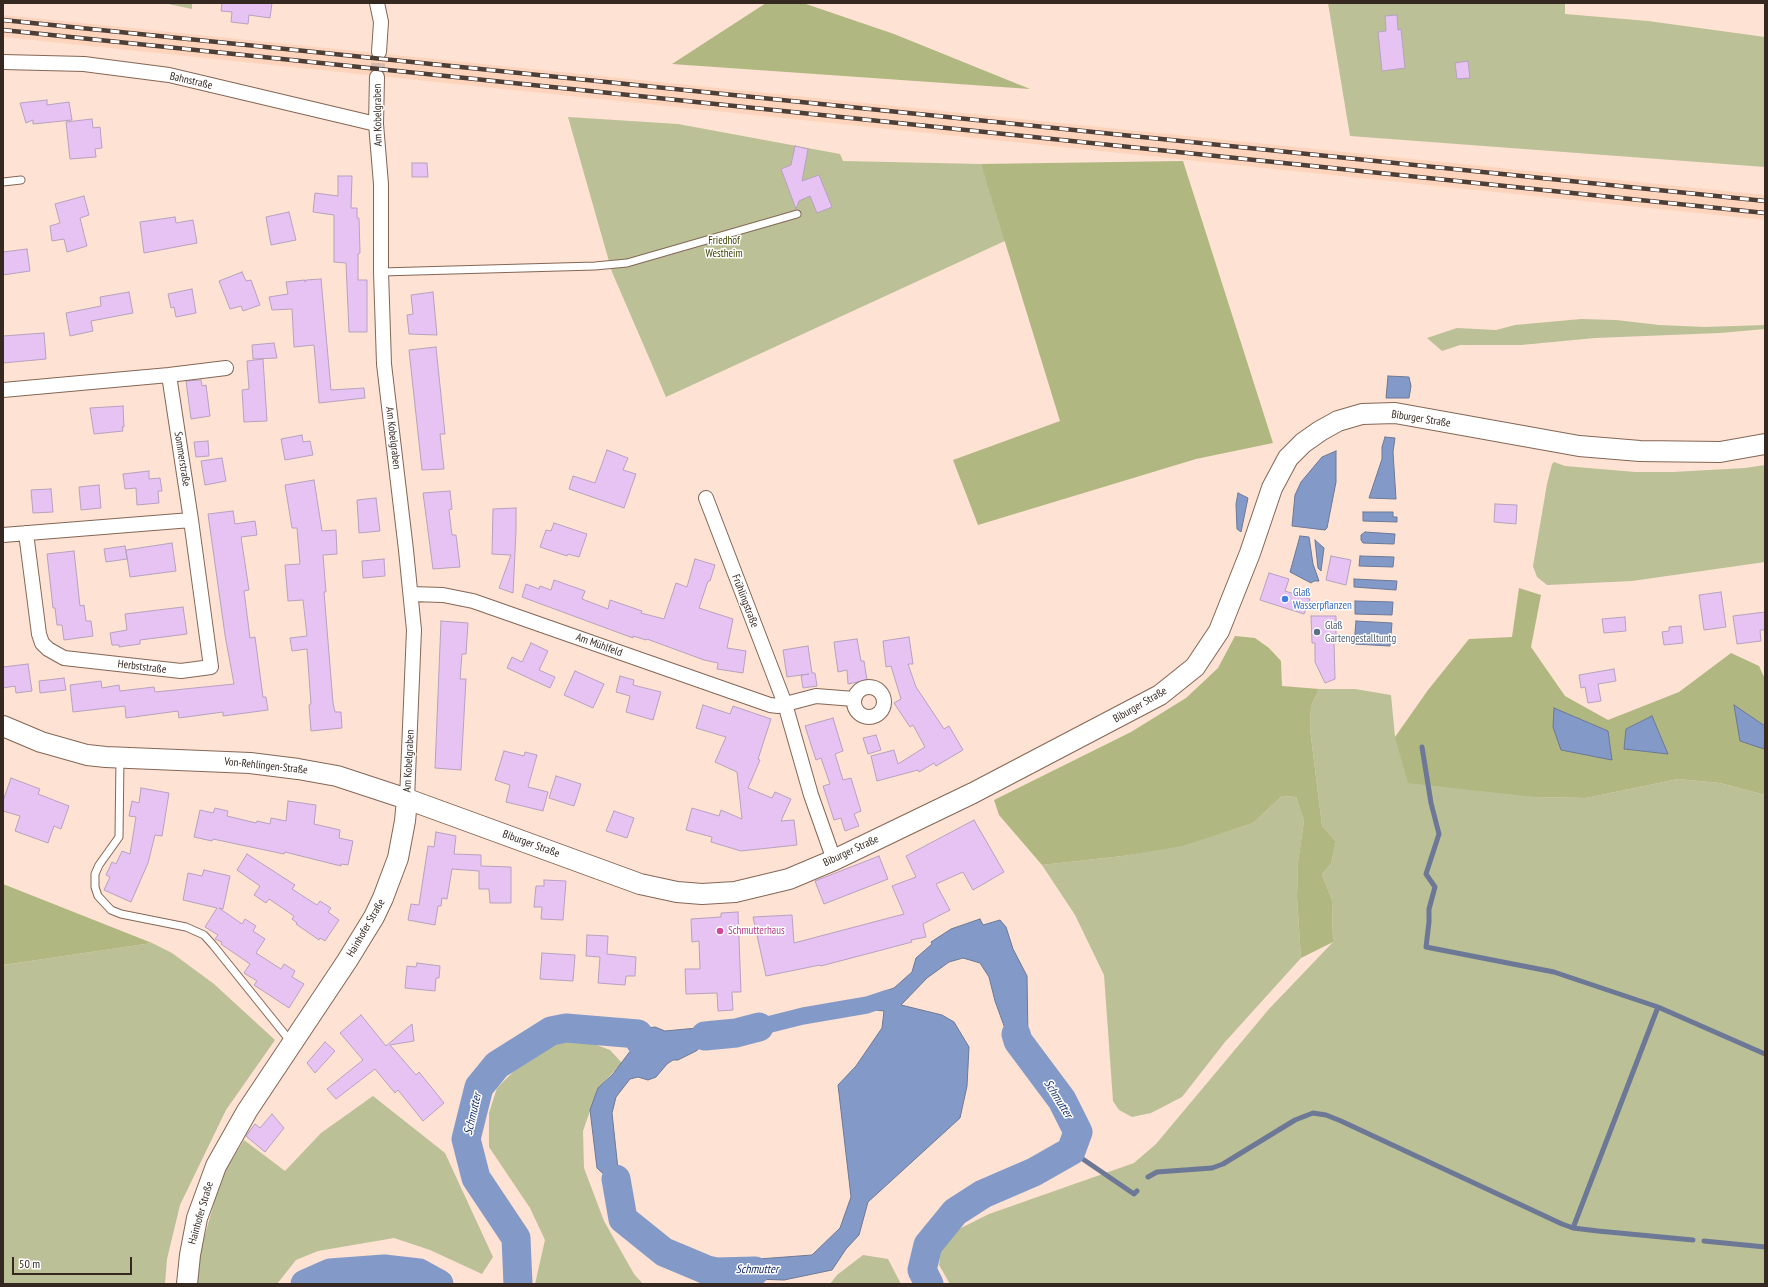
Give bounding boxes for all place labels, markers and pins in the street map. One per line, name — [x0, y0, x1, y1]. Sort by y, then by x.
place label: Glaß Wasserpflanzen — [1293, 586, 1352, 612]
marker: Glaß Wasserpflanzen — [1280, 594, 1290, 604]
place label: Glaß Gartengestalltuntg — [1325, 619, 1396, 645]
marker: Glaß Gartengestalltuntg — [1312, 627, 1322, 637]
place label: Schmutterhaus — [728, 924, 785, 938]
marker: Schmutterhaus — [715, 926, 725, 936]

